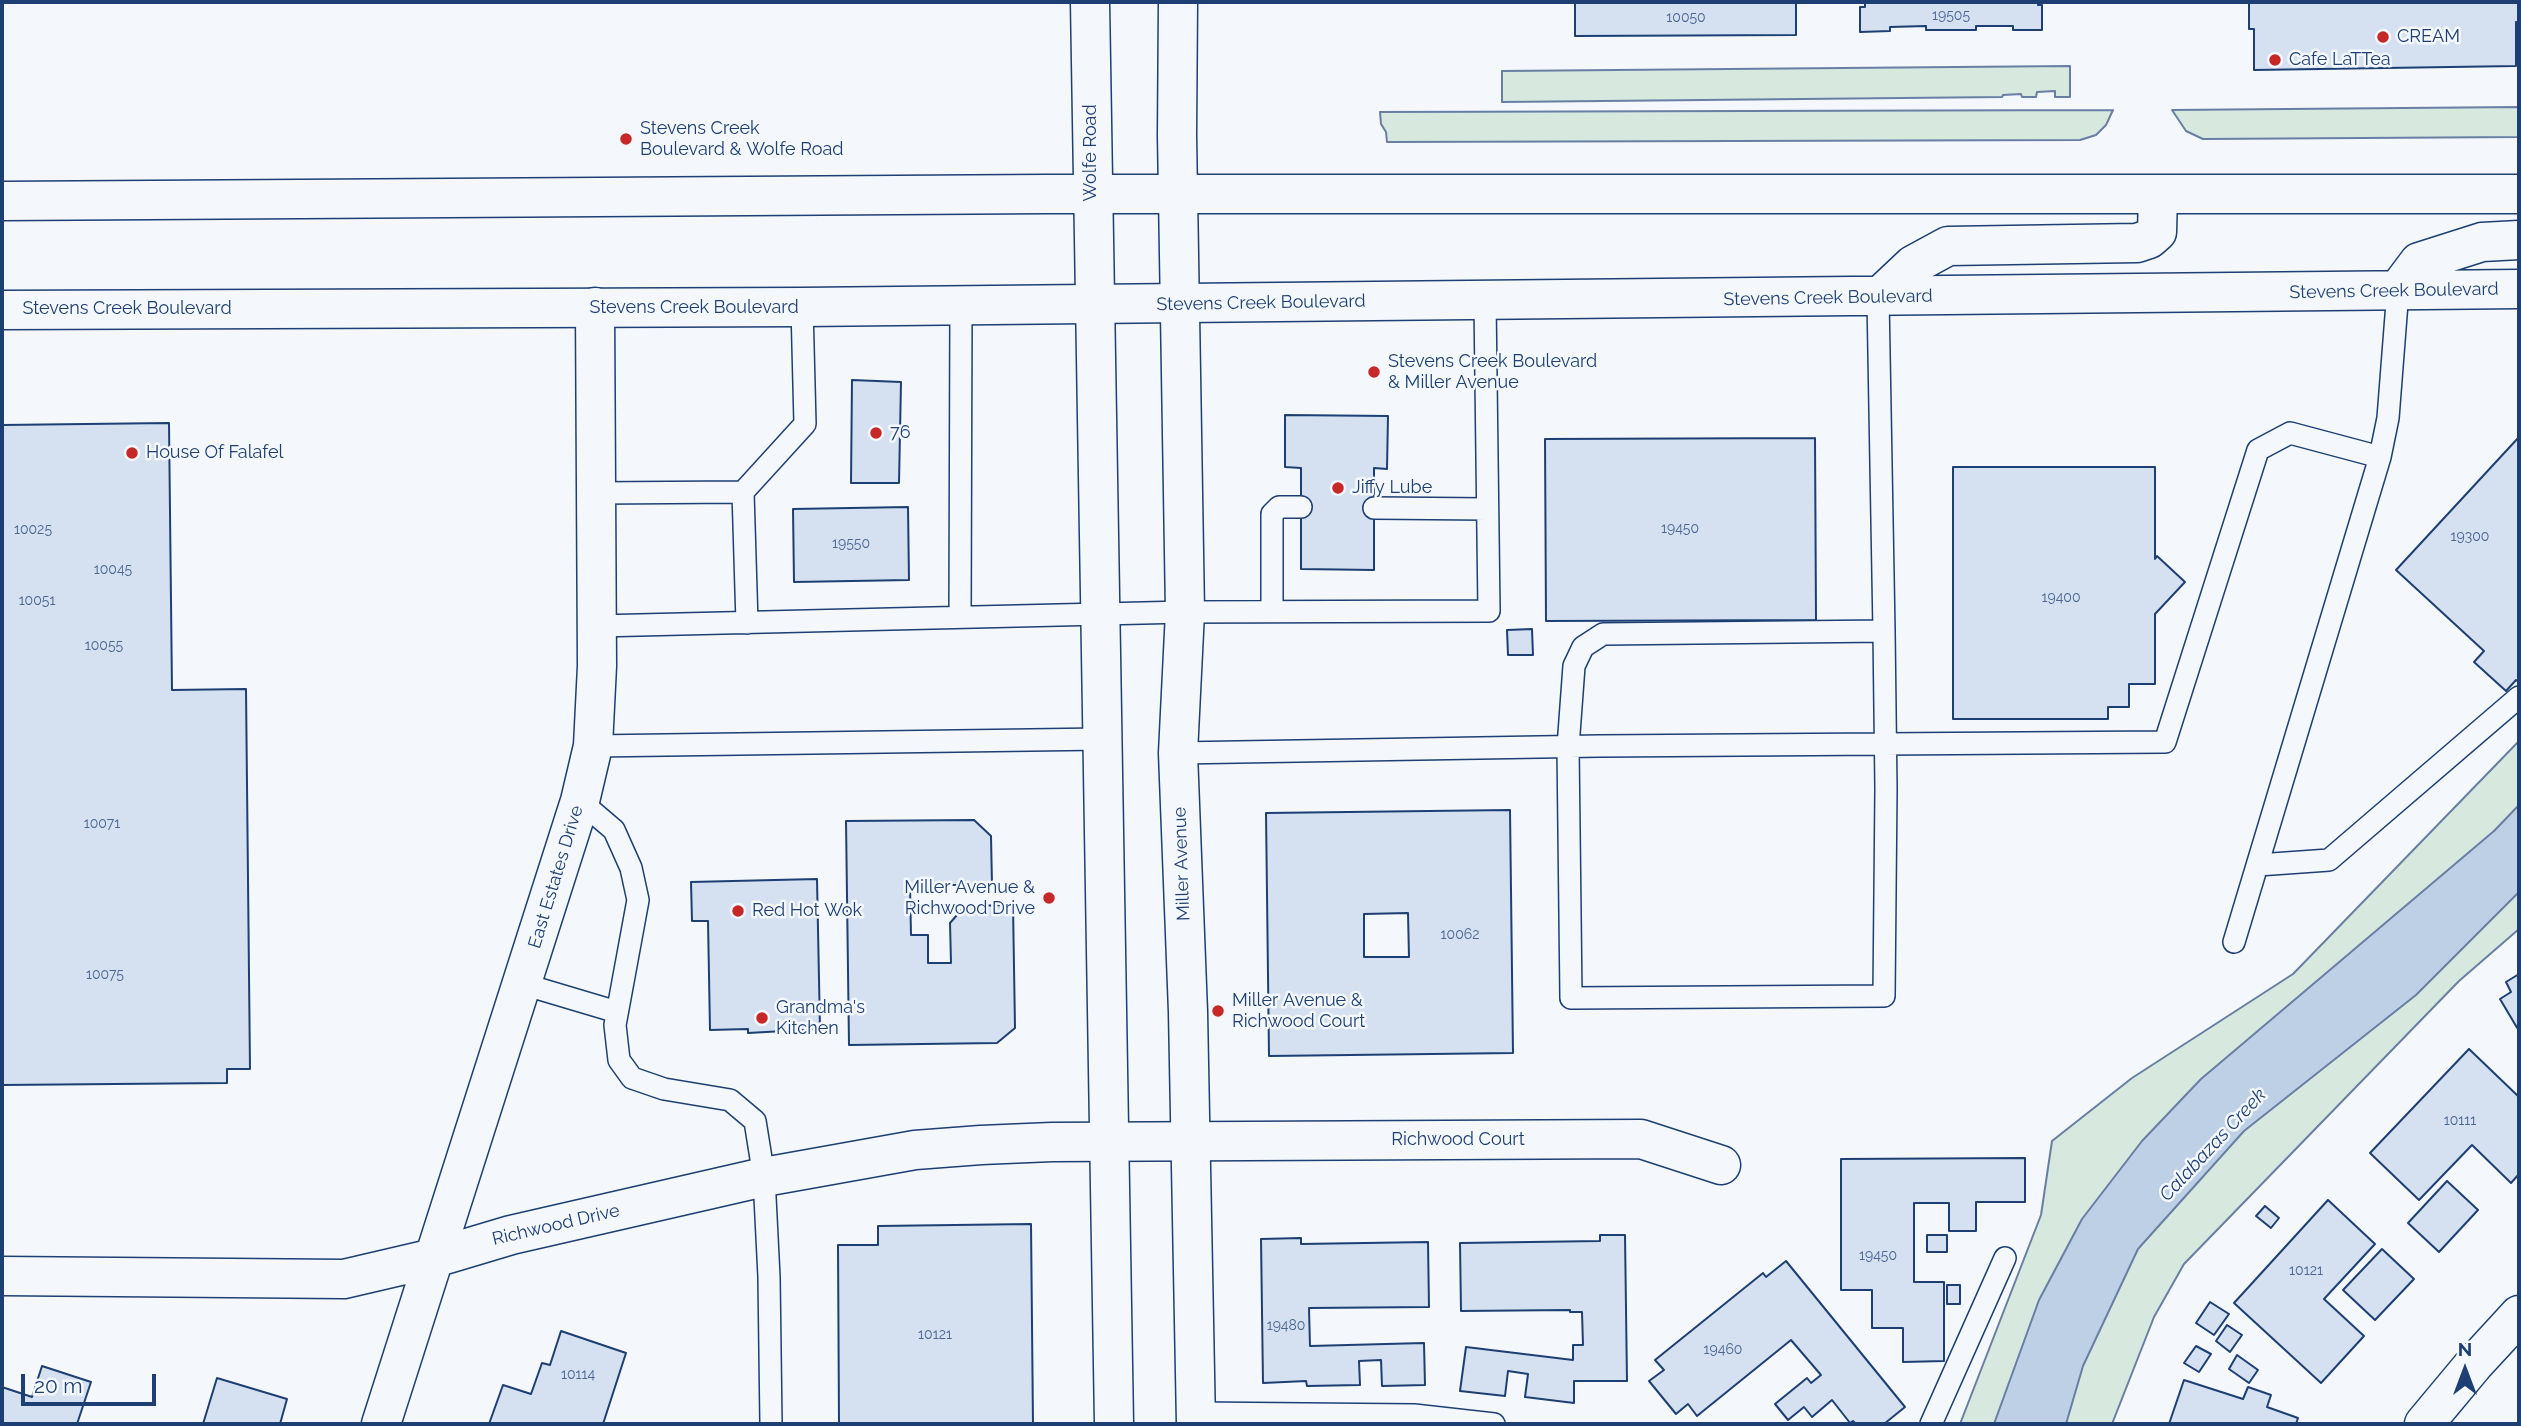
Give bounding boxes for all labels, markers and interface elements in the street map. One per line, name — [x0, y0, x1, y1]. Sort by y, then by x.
house number: 19505 — [1932, 8, 1970, 24]
house number: 10050 — [1666, 10, 1706, 26]
place label: CREAM — [2397, 26, 2460, 48]
marker: CREAM — [2375, 29, 2391, 45]
place label: Cafe LaTTea — [2289, 49, 2391, 71]
marker: Cafe LaTTea — [2267, 52, 2283, 68]
street label: Wolfe Road — [1080, 104, 1102, 202]
place label: Stevens Creek Boulevard & Wolfe Road — [640, 118, 843, 160]
marker: Stevens Creek Boulevard & Wolfe Road — [618, 131, 634, 147]
street label: Stevens Creek Boulevard — [2289, 278, 2499, 304]
street label: Stevens Creek Boulevard — [1723, 285, 1933, 311]
street label: Stevens Creek Boulevard — [1156, 290, 1366, 316]
street label: Stevens Creek Boulevard — [589, 297, 799, 319]
street label: Stevens Creek Boulevard — [22, 298, 232, 320]
place label: Stevens Creek Boulevard & Miller Avenue — [1388, 351, 1597, 394]
marker: Stevens Creek Boulevard & Miller Avenue — [1366, 364, 1382, 380]
place label: 76 — [890, 422, 910, 444]
marker: 76 — [868, 425, 884, 441]
place label: House Of Falafel — [146, 442, 283, 464]
marker: House Of Falafel — [124, 445, 140, 461]
place label: Jiffy Lube — [1352, 477, 1432, 499]
marker: Jiffy Lube — [1330, 480, 1346, 496]
house number: 19450 — [1661, 521, 1699, 537]
house number: 10025 — [14, 522, 52, 538]
house number: 19300 — [2451, 529, 2489, 545]
house number: 19550 — [832, 536, 870, 552]
house number: 10045 — [94, 562, 132, 578]
house number: 19400 — [2042, 590, 2080, 606]
house number: 10051 — [19, 593, 55, 609]
house number: 10055 — [85, 638, 123, 654]
street label: East Estates Drive — [524, 803, 588, 951]
street label: Miller Avenue — [1169, 807, 1195, 921]
house number: 10071 — [84, 816, 120, 832]
place label: Miller Avenue & Richwood Drive — [904, 877, 1035, 920]
marker: Miller Avenue & Richwood Drive — [1041, 890, 1057, 906]
place label: Red Hot Wok — [752, 900, 862, 922]
marker: Red Hot Wok — [730, 903, 746, 919]
house number: 10062 — [1441, 927, 1479, 943]
house number: 10075 — [86, 967, 124, 983]
place label: Miller Avenue & Richwood Court — [1232, 990, 1365, 1032]
place label: Grandma's Kitchen — [776, 997, 865, 1040]
marker: Miller Avenue & Richwood Court — [1210, 1003, 1226, 1019]
marker: Grandma's Kitchen — [754, 1010, 770, 1026]
water label: Calabazas Creek — [2155, 1084, 2271, 1206]
house number: 10111 — [2444, 1113, 2476, 1129]
street label: Richwood Court — [1391, 1129, 1525, 1151]
street label: Richwood Drive — [490, 1200, 622, 1250]
house number: 19450 — [1859, 1248, 1897, 1264]
house number: 10121 — [2289, 1263, 2323, 1279]
house number: 19480 — [1267, 1318, 1305, 1334]
house number: 10121 — [918, 1327, 952, 1343]
north arrow — [2430, 1335, 2500, 1405]
text: N — [2458, 1338, 2472, 1360]
house number: 19460 — [1704, 1342, 1742, 1358]
scale bar — [24, 1360, 159, 1404]
house number: 10114 — [561, 1367, 595, 1383]
text: 20 m — [34, 1373, 82, 1398]

